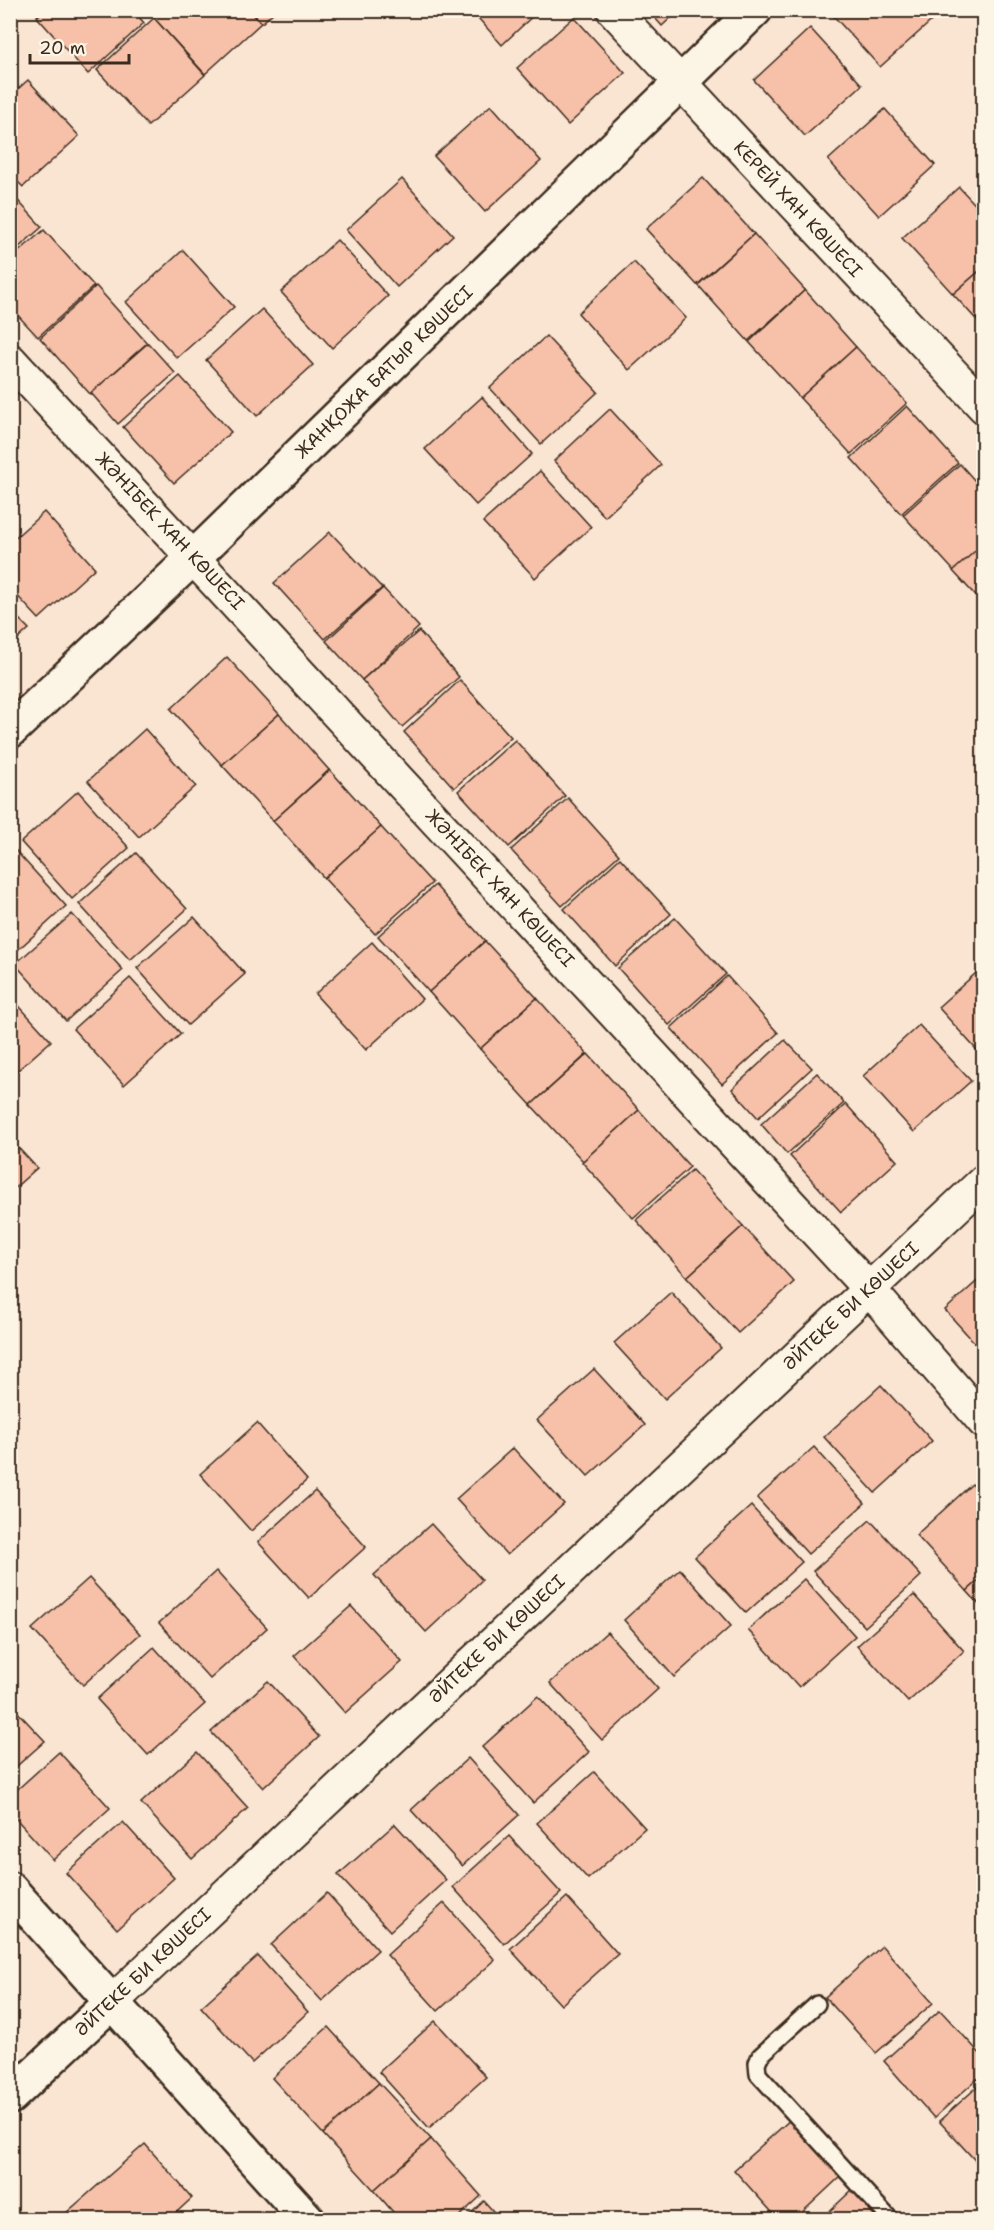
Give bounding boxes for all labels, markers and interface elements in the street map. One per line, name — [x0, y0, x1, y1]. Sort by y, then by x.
scale bar — [30, 27, 129, 65]
text: 20 m — [39, 36, 85, 60]
street label: КЕРЕЙ ХАН КӨШЕСІ — [728, 136, 868, 282]
street label: ЖАНҚОЖА БАТЫР КӨШЕСІ — [290, 280, 478, 464]
street label: ЖӘНІБЕК ХАН КӨШЕСІ — [90, 447, 250, 615]
street label: ЖӘНІБЕК ХАН КӨШЕСІ — [420, 804, 580, 972]
street label: ӘЙТЕКЕ БИ КӨШЕСІ — [778, 1237, 924, 1375]
street label: ӘЙТЕКЕ БИ КӨШЕСІ — [424, 1570, 570, 1708]
street label: ӘЙТЕКЕ БИ КӨШЕСІ — [70, 1903, 216, 2041]

